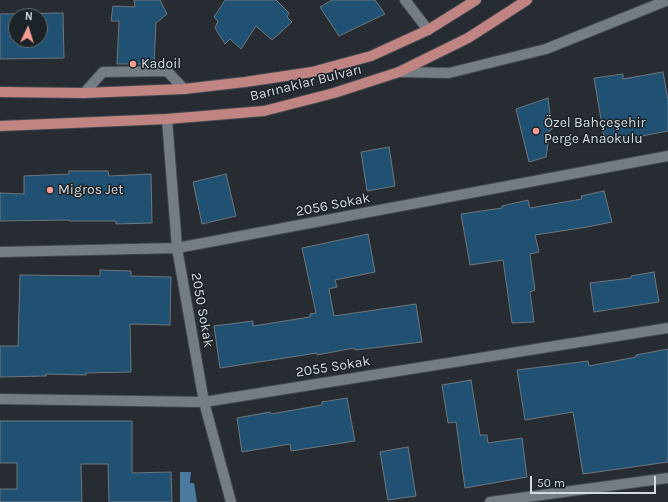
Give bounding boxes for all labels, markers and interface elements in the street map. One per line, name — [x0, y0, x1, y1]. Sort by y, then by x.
north arrow — [8, 8, 48, 48]
text: N — [24, 10, 33, 23]
place label: Kadoil — [141, 56, 181, 72]
marker: Kadoil — [128, 59, 138, 69]
street label: Barınaklar Bulvarı — [248, 61, 364, 105]
place label: Özel Bahçeşehir Perge Anaokulu — [544, 115, 646, 148]
marker: Özel Bahçeşehir Perge Anaokulu — [531, 126, 541, 136]
place label: Migros Jet — [58, 182, 123, 198]
marker: Migros Jet — [45, 185, 55, 195]
street label: 2056 Sokak — [294, 190, 372, 220]
street label: 2050 Sokak — [187, 271, 217, 349]
street label: 2055 Sokak — [295, 353, 371, 381]
scale bar — [532, 468, 658, 494]
text: 50 m — [537, 476, 565, 490]

